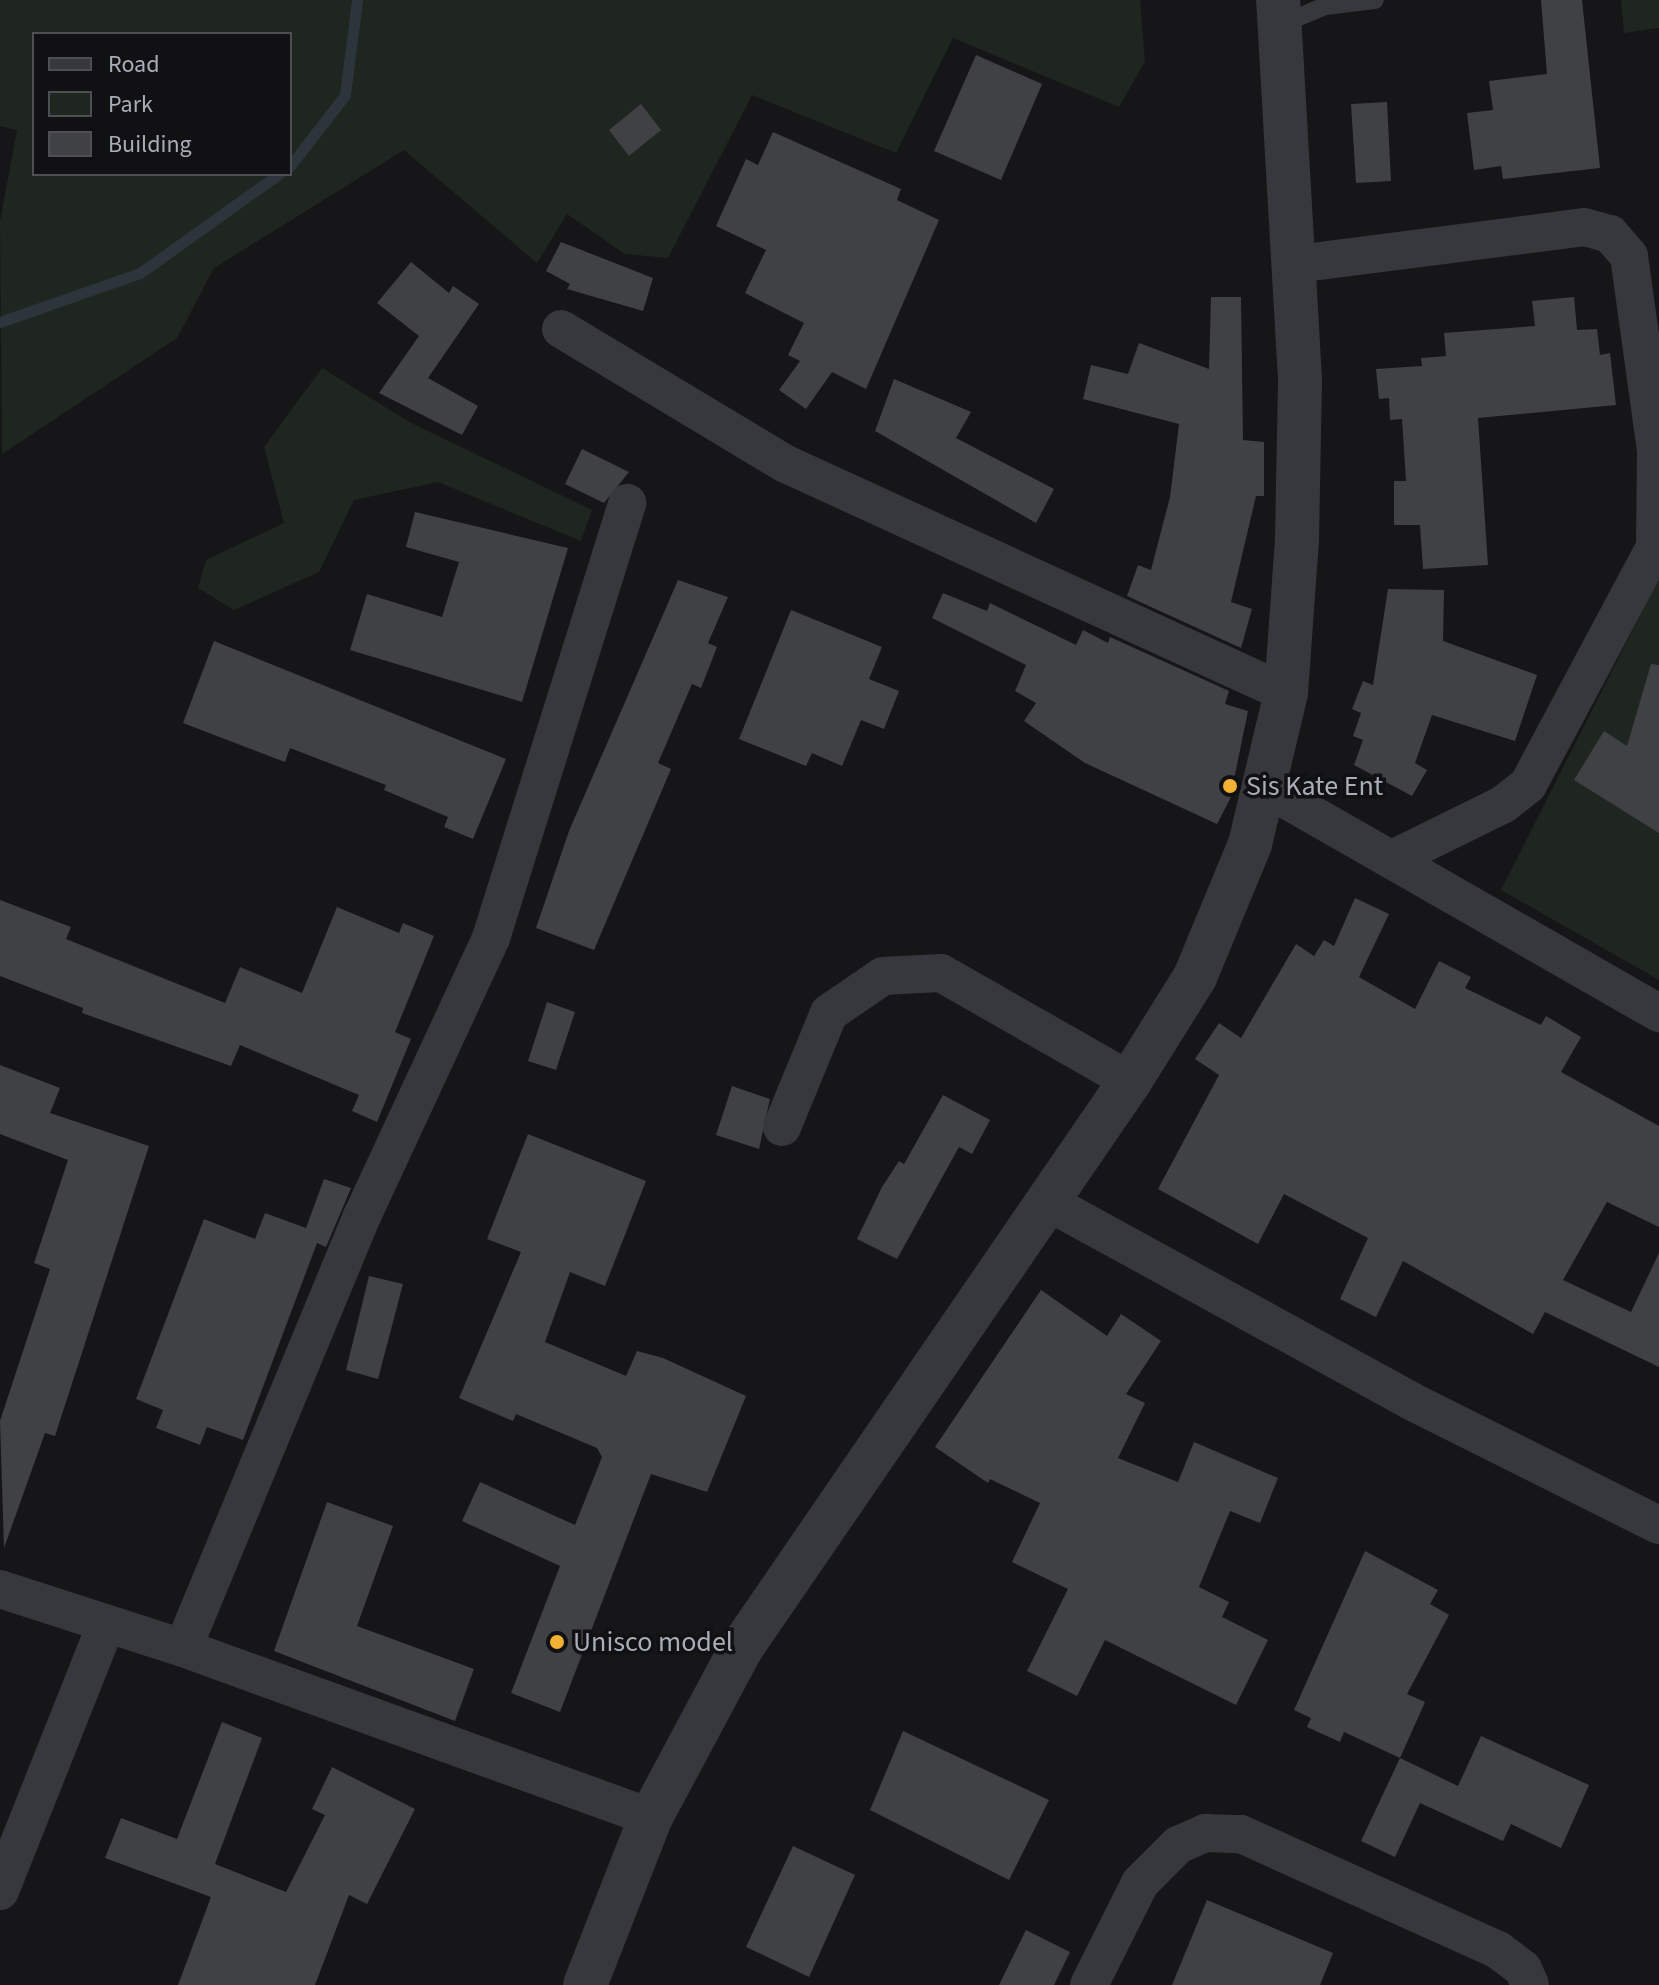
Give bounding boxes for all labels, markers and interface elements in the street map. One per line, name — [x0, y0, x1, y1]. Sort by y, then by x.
legend — [32, 32, 292, 176]
text: Road — [108, 47, 160, 82]
text: Park — [108, 87, 153, 122]
text: Building — [108, 127, 192, 162]
place label: Sis Kate Ent — [1246, 769, 1383, 803]
marker: Sis Kate Ent — [1221, 777, 1239, 795]
place label: Unisco model — [573, 1625, 733, 1659]
marker: Unisco model — [548, 1633, 566, 1651]

